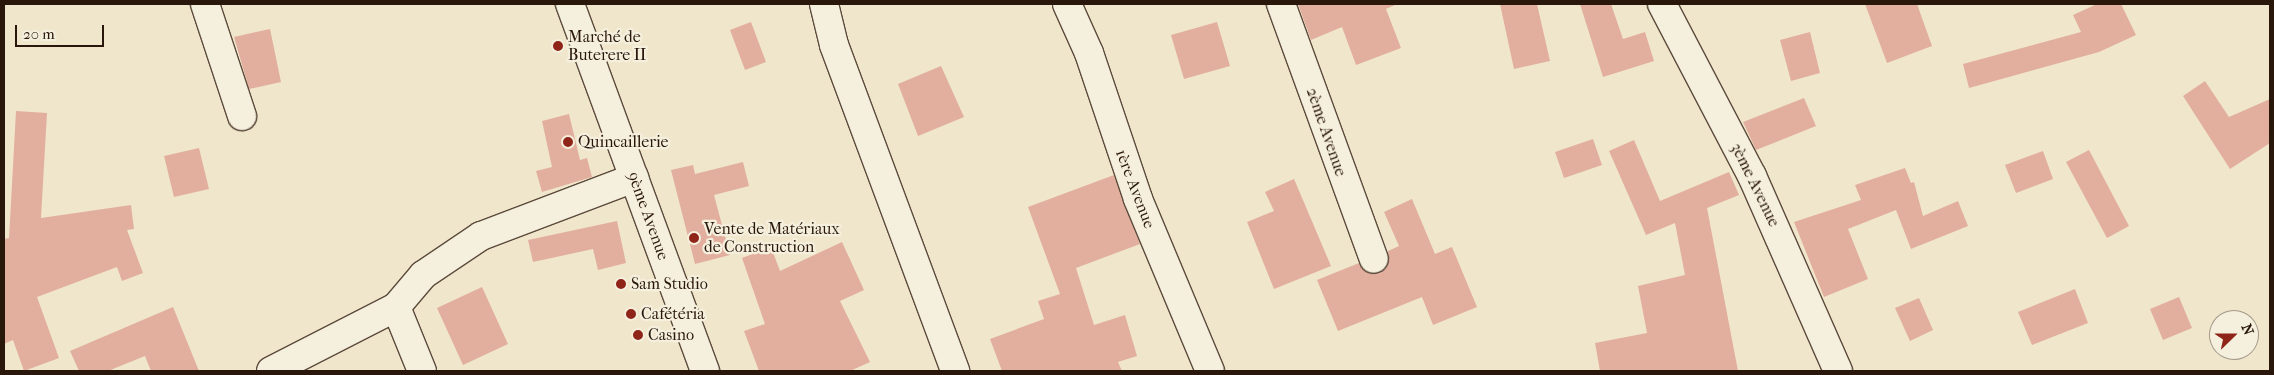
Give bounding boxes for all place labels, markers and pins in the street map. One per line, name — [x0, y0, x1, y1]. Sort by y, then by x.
place label: Marché de Buterere II — [568, 27, 646, 65]
marker: Marché de Buterere II — [552, 40, 564, 52]
place label: Quincaillerie — [578, 132, 668, 152]
marker: Quincaillerie — [562, 136, 574, 148]
place label: Vente de Matériaux de Construction — [704, 219, 840, 257]
marker: Vente de Matériaux de Construction — [688, 232, 700, 244]
place label: Sam Studio — [631, 274, 708, 294]
marker: Sam Studio — [615, 278, 627, 290]
place label: Cafétéria — [641, 304, 705, 324]
marker: Cafétéria — [625, 308, 637, 320]
place label: Casino — [648, 325, 694, 345]
marker: Casino — [632, 329, 644, 341]

